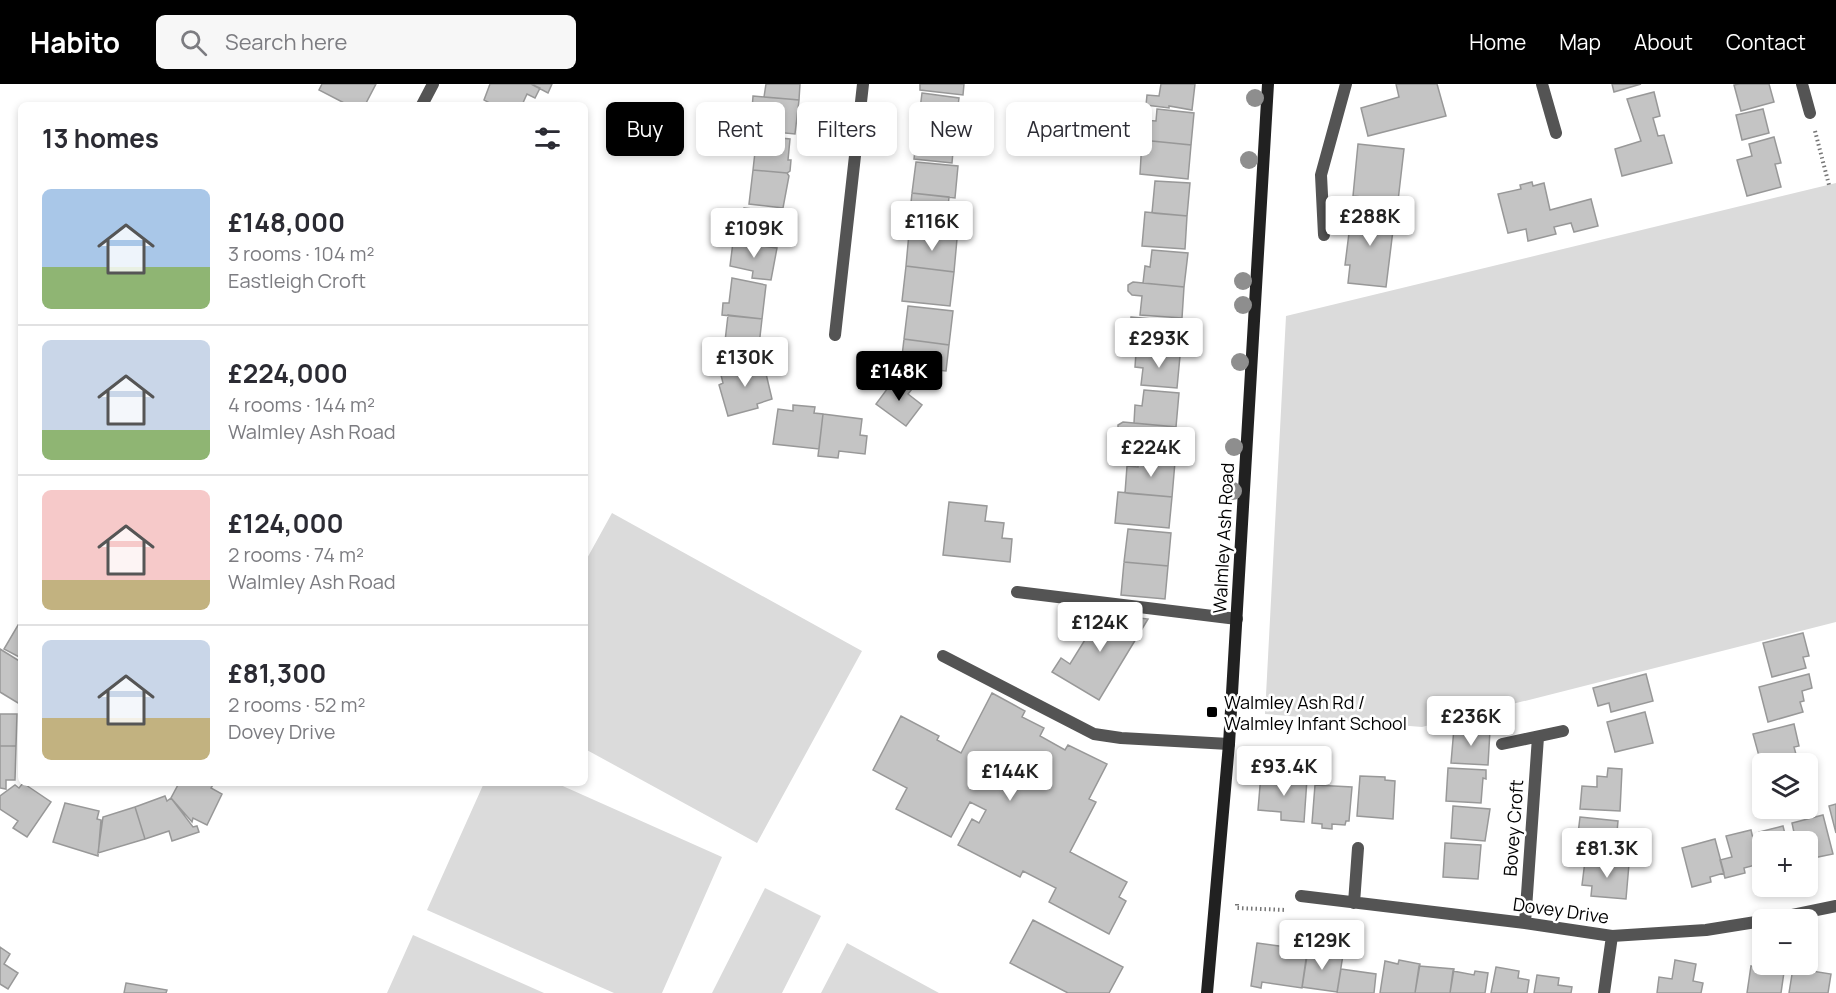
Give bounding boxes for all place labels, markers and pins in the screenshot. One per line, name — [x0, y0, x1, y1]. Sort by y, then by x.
pin: £288K — [1328, 196, 1412, 247]
pin: £116K — [890, 201, 974, 252]
pin: £109K — [712, 208, 796, 259]
pin: £293K — [1117, 318, 1201, 369]
pin: £130K — [703, 337, 787, 388]
pin: £148K — [857, 351, 941, 402]
pin: £224K — [1109, 427, 1193, 478]
pin: £124K — [1058, 602, 1142, 653]
place label: Walmley Ash Rd / Walmley Infant School — [1224, 690, 1407, 735]
pin: £236K — [1429, 696, 1513, 747]
marker: Walmley Ash Rd / Walmley Infant School — [1205, 705, 1219, 719]
pin: £93.4K — [1235, 746, 1333, 797]
pin: £144K — [968, 751, 1052, 802]
pin: £81.3K — [1558, 828, 1656, 879]
pin: £129K — [1280, 920, 1364, 971]

